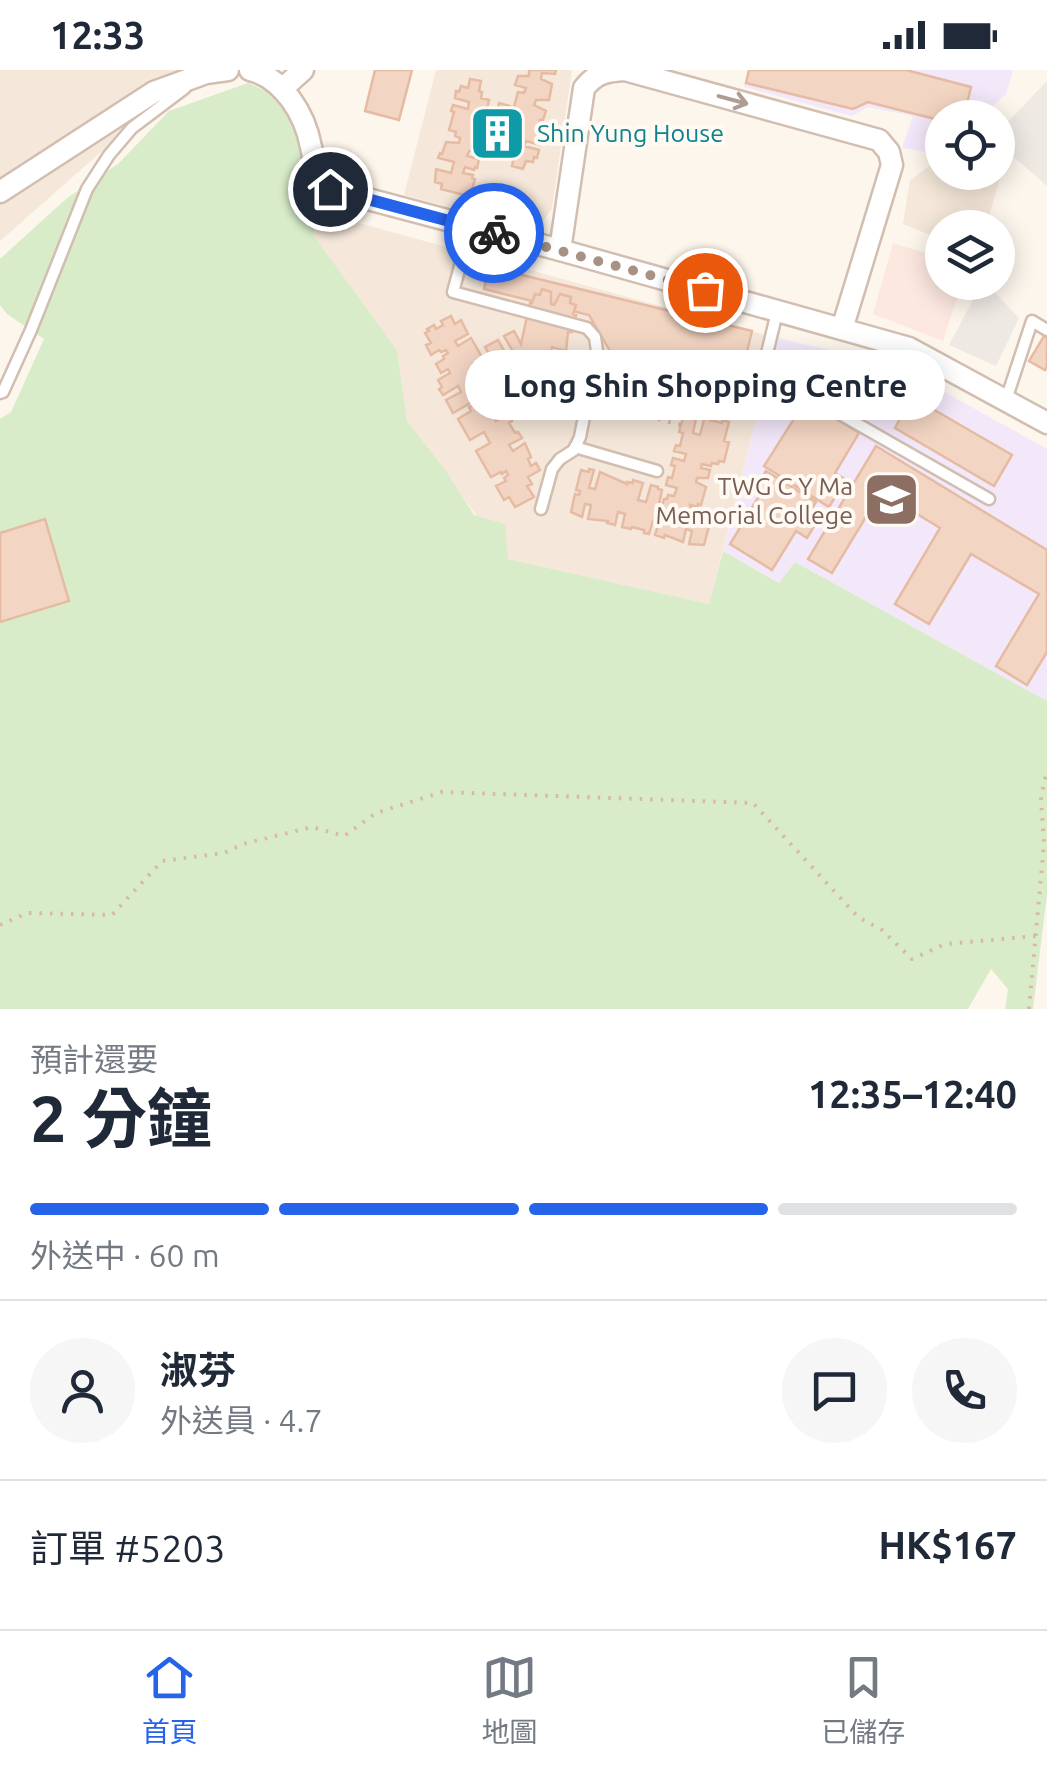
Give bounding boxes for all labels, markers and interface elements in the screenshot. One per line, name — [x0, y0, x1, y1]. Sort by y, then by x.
text: 12:33 — [50, 14, 145, 56]
one-way arrow — [717, 91, 748, 110]
map controls — [925, 100, 1015, 300]
button: locate — [925, 100, 1015, 190]
building icon: Shin Yung House — [468, 103, 528, 163]
place label: Shin Yung House — [537, 119, 724, 147]
pin — [288, 147, 373, 232]
icon: home — [303, 162, 358, 217]
courier — [444, 183, 544, 283]
icon: bike — [467, 206, 522, 261]
button: layers — [925, 210, 1015, 300]
pin — [663, 248, 748, 333]
icon: bag — [678, 263, 733, 318]
callout: Long Shin Shopping Centre — [465, 350, 945, 420]
text: Long Shin Shopping Centre — [502, 367, 908, 403]
school or university icon: TWG C Y Ma Memorial College — [862, 470, 922, 530]
place label: TWG C Y Ma Memorial College — [656, 472, 853, 529]
text: 預計還要 — [30, 1041, 158, 1077]
text: 12:35–12:40 — [808, 1073, 1017, 1115]
text: 2 分鐘 — [30, 1081, 212, 1154]
text: 外送中 · 60 m — [30, 1237, 220, 1273]
button: person — [30, 1338, 135, 1443]
button: chat — [782, 1338, 887, 1443]
button: phone — [912, 1338, 1017, 1443]
text: 淑芬 — [160, 1349, 236, 1391]
text: 外送員 · 4.7 — [160, 1402, 323, 1438]
text: HK$167 — [878, 1524, 1017, 1566]
text: 訂單 #5203 — [30, 1527, 225, 1569]
tab: 首頁 — [142, 1650, 198, 1750]
tab: 地圖 — [481, 1650, 537, 1750]
tab: 已儲存 — [821, 1650, 905, 1750]

